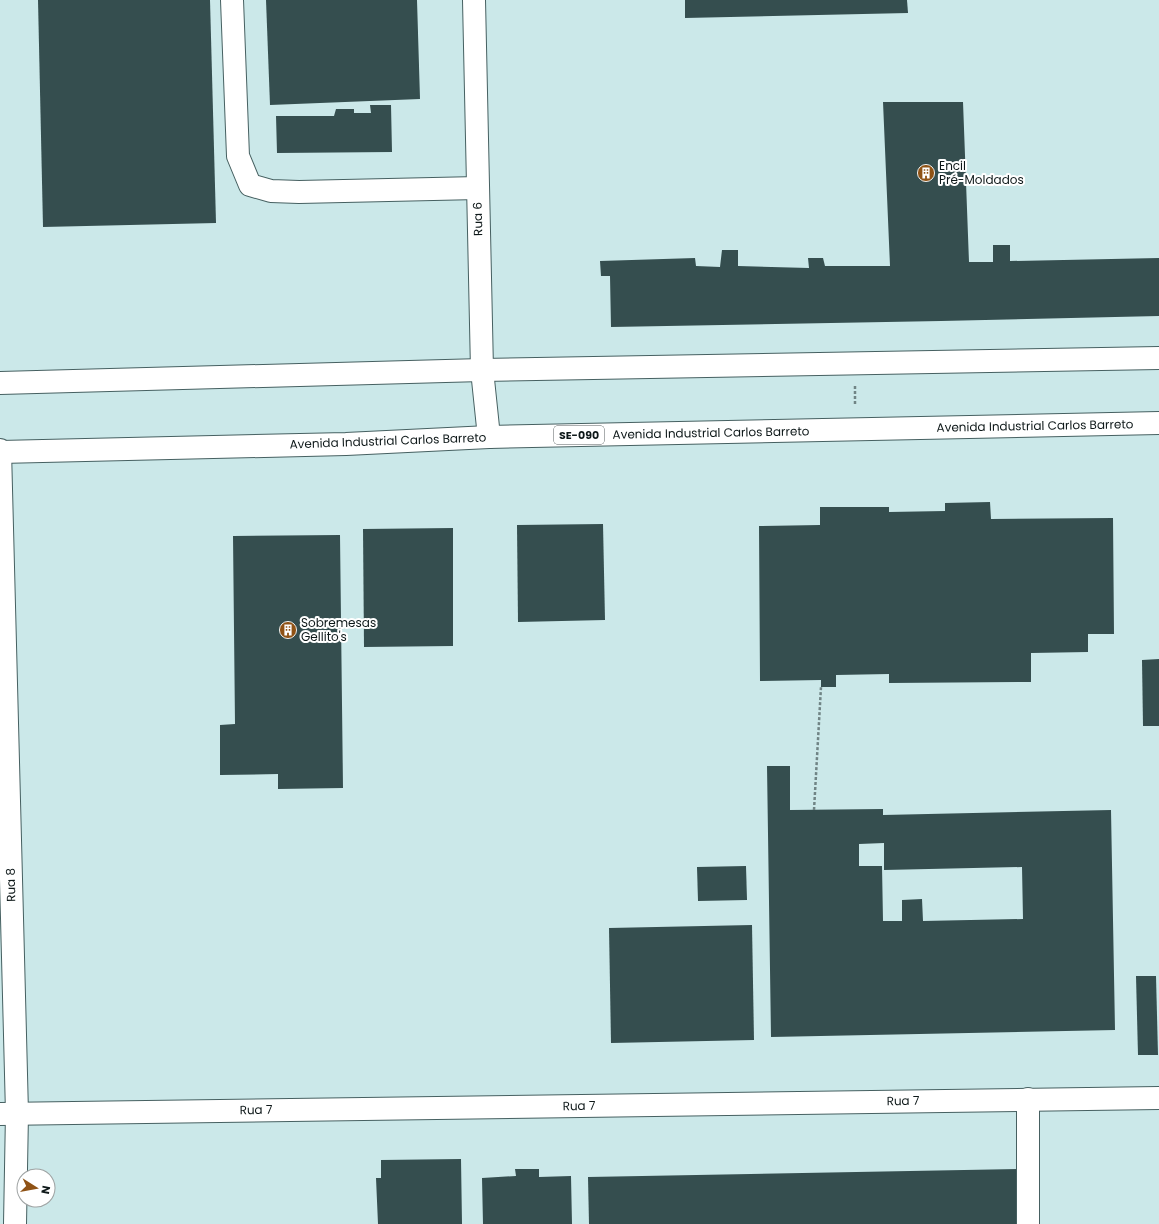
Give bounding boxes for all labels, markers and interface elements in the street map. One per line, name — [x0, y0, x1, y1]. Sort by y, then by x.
place label: Encil Pré-Moldados — [939, 157, 1024, 188]
building icon: Encil Pré-Moldados — [916, 163, 936, 183]
street label: Rua 6 — [469, 202, 486, 236]
street label: Avenida Industrial Carlos Barreto — [936, 415, 1134, 436]
street label: Avenida Industrial Carlos Barreto — [612, 422, 810, 443]
road number: SE-090 — [554, 426, 604, 444]
street label: Avenida Industrial Carlos Barreto — [289, 429, 487, 452]
place label: Sobremesas Gellito's — [301, 614, 376, 645]
building icon: Sobremesas Gellito's — [278, 620, 298, 640]
street label: Rua 8 — [2, 868, 19, 902]
street label: Rua 7 — [886, 1092, 920, 1109]
street label: Rua 7 — [562, 1097, 596, 1114]
street label: Rua 7 — [239, 1101, 273, 1118]
north arrow — [16, 1168, 56, 1208]
text: N — [37, 1184, 54, 1195]

